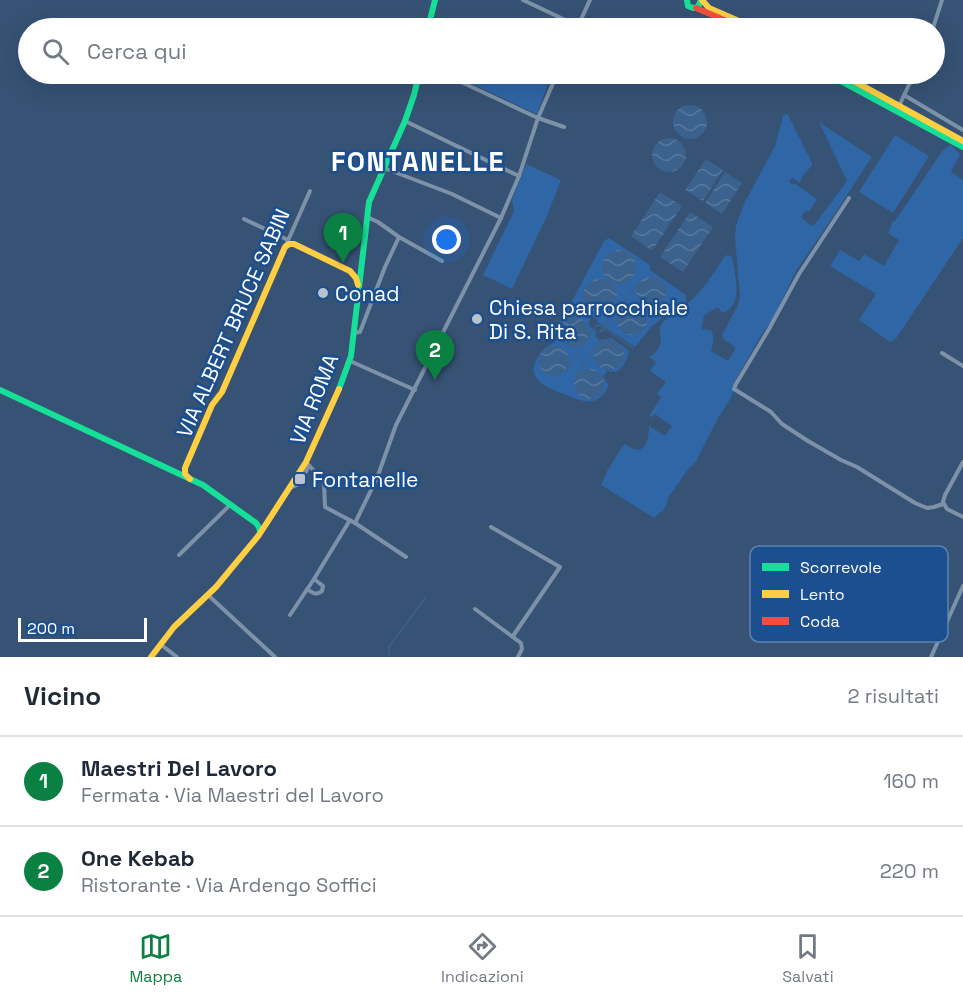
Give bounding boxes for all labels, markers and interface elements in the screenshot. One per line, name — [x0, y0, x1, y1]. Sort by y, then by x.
search box — [18, 18, 945, 84]
icon: search — [39, 35, 72, 68]
text: Cerca qui — [87, 37, 187, 65]
district label: FONTANELLE — [331, 144, 505, 179]
street label: VIA ALBERT BRUCE SABIN — [170, 204, 296, 442]
pin: 1 — [324, 214, 362, 263]
your location — [432, 225, 461, 254]
place label: Conad — [335, 280, 400, 307]
marker: Conad — [316, 286, 330, 300]
place label: Chiesa parrocchiale Di S. Rita — [489, 294, 688, 345]
marker: Chiesa parrocchiale Di S. Rita — [470, 312, 484, 326]
pin: 2 — [416, 330, 454, 380]
street label: VIA ROMA — [284, 350, 344, 448]
place label: Fontanelle — [312, 466, 418, 493]
marker: Fontanelle — [293, 472, 307, 486]
legend — [750, 546, 948, 642]
text: Scorrevole — [800, 557, 882, 578]
text: Lento — [800, 584, 845, 605]
text: Coda — [800, 611, 840, 632]
scale bar — [18, 615, 147, 642]
text: 200 m — [27, 618, 75, 639]
text: Vicino — [24, 679, 101, 713]
text: 2 risultati — [848, 683, 939, 709]
text: Maestri Del Lavoro — [81, 754, 277, 782]
text: 1 — [39, 768, 48, 794]
text: 160 m — [883, 768, 939, 794]
text: Fermata · Via Maestri del Lavoro — [81, 782, 384, 808]
text: One Kebab — [81, 844, 195, 872]
text: 2 — [38, 858, 49, 884]
text: 220 m — [880, 858, 939, 884]
text: Ristorante · Via Ardengo Soffici — [81, 872, 377, 898]
tab: Mappa — [129, 930, 182, 987]
tab: Indicazioni — [441, 930, 524, 987]
tab: Salvati — [782, 930, 834, 987]

